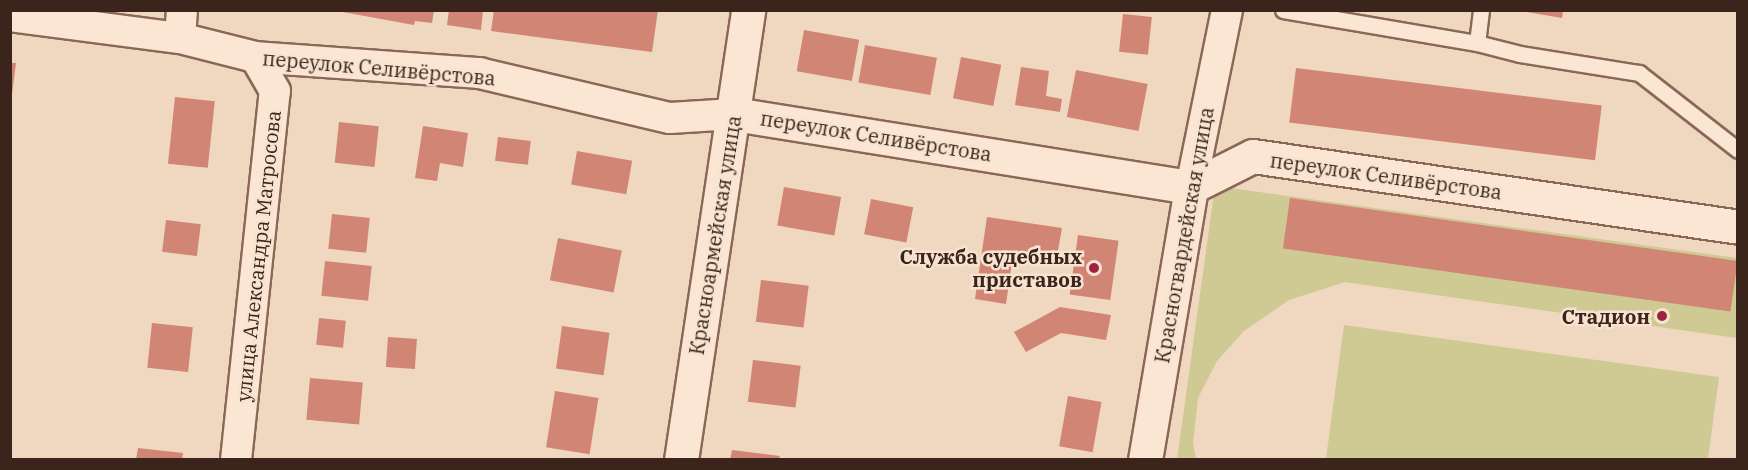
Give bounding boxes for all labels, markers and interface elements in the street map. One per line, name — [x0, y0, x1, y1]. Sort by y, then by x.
street label: переулок Селивёрстова — [261, 46, 497, 90]
street label: Красногвардейская улица — [1150, 105, 1218, 365]
street label: переулок Селивёрстова — [759, 106, 993, 166]
street label: улица Александра Матросова — [231, 109, 285, 403]
street label: Красноармейская улица — [684, 114, 746, 356]
street label: переулок Селивёрстова — [1269, 148, 1503, 204]
place label: Служба судебных приставов — [900, 244, 1082, 291]
marker: Служба судебных приставов — [1087, 261, 1101, 275]
place label: Стадион — [1561, 304, 1650, 328]
marker: Стадион — [1655, 309, 1669, 323]

